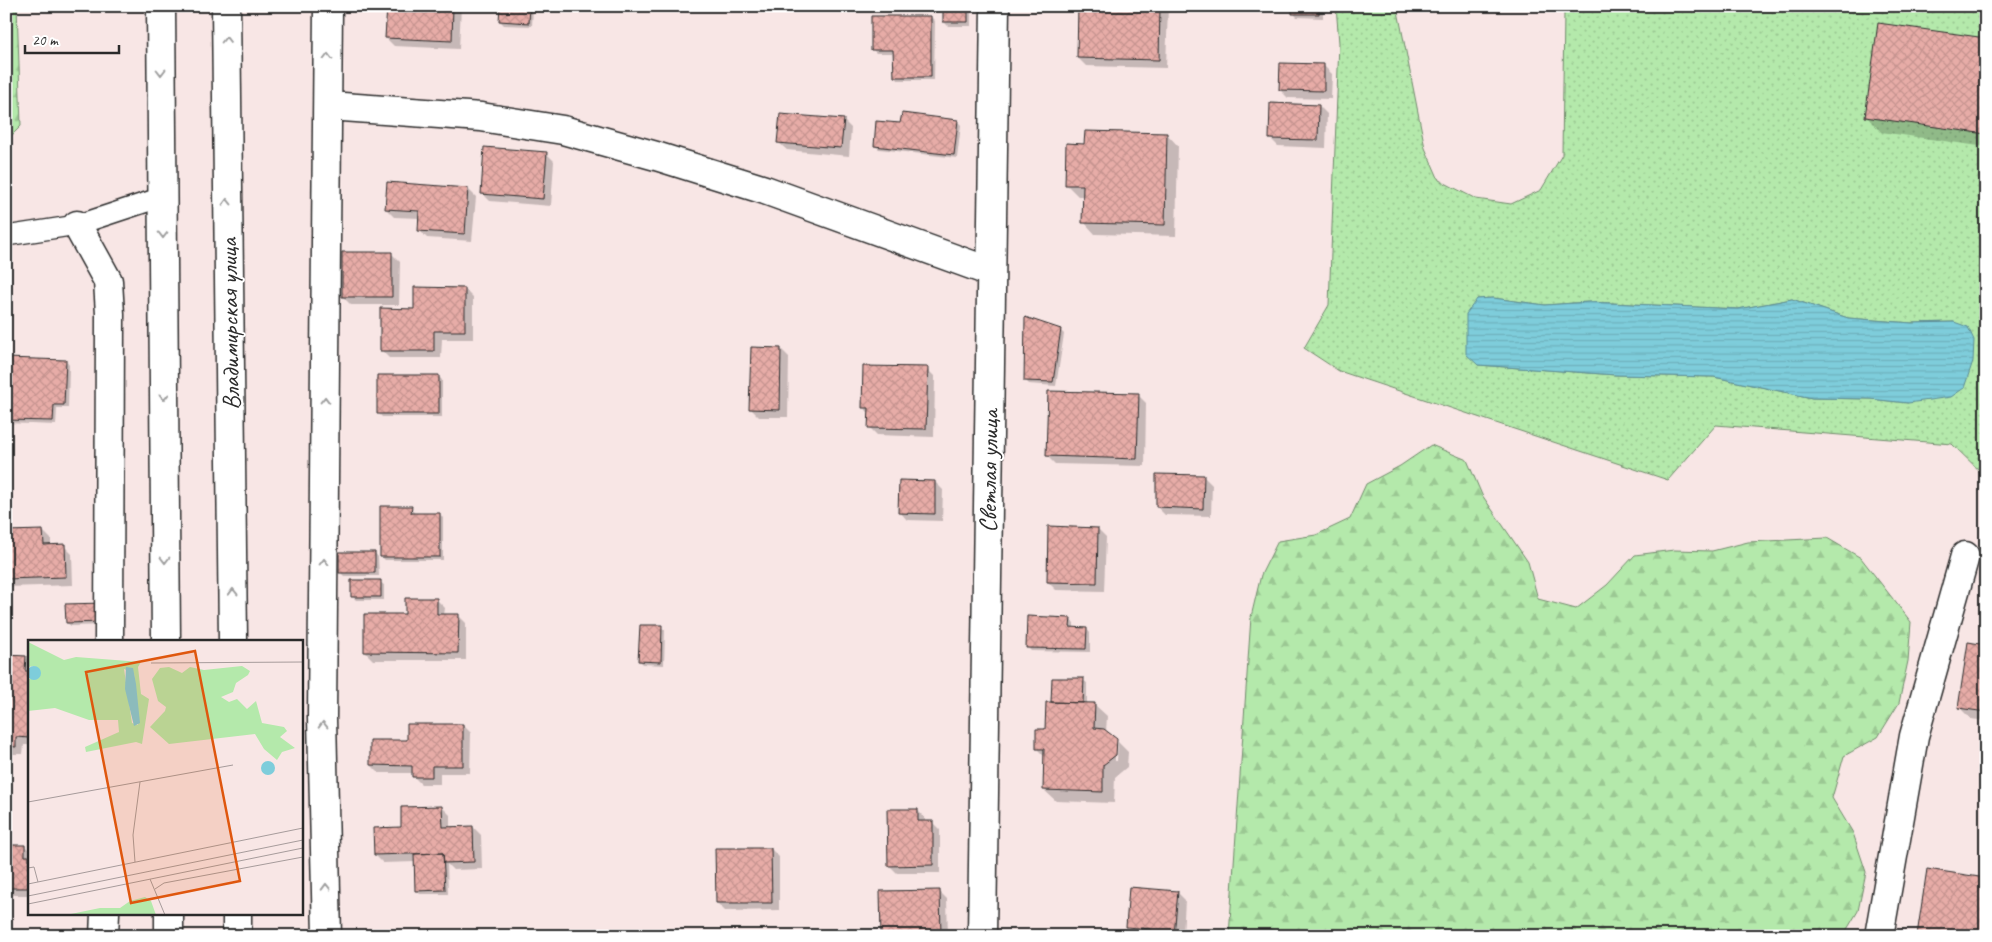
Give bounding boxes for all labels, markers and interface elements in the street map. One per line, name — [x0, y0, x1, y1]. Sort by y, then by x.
scale bar — [25, 22, 119, 54]
text: 20 m — [32, 31, 59, 50]
one-way arrow — [221, 35, 231, 43]
one-way arrow — [323, 53, 333, 60]
one-way arrow — [156, 69, 166, 77]
one-way arrow — [222, 198, 232, 206]
one-way arrow — [158, 232, 168, 239]
street label: Владимирская улица — [212, 236, 247, 410]
one-way arrow — [159, 394, 169, 402]
one-way arrow — [320, 395, 330, 403]
street label: Светлая улица — [972, 407, 1006, 533]
one-way arrow — [160, 556, 171, 564]
one-way arrow — [319, 558, 329, 566]
one-way arrow — [228, 588, 238, 596]
inset map — [28, 640, 302, 914]
one-way arrow — [317, 720, 328, 728]
one-way arrow — [321, 883, 331, 890]

